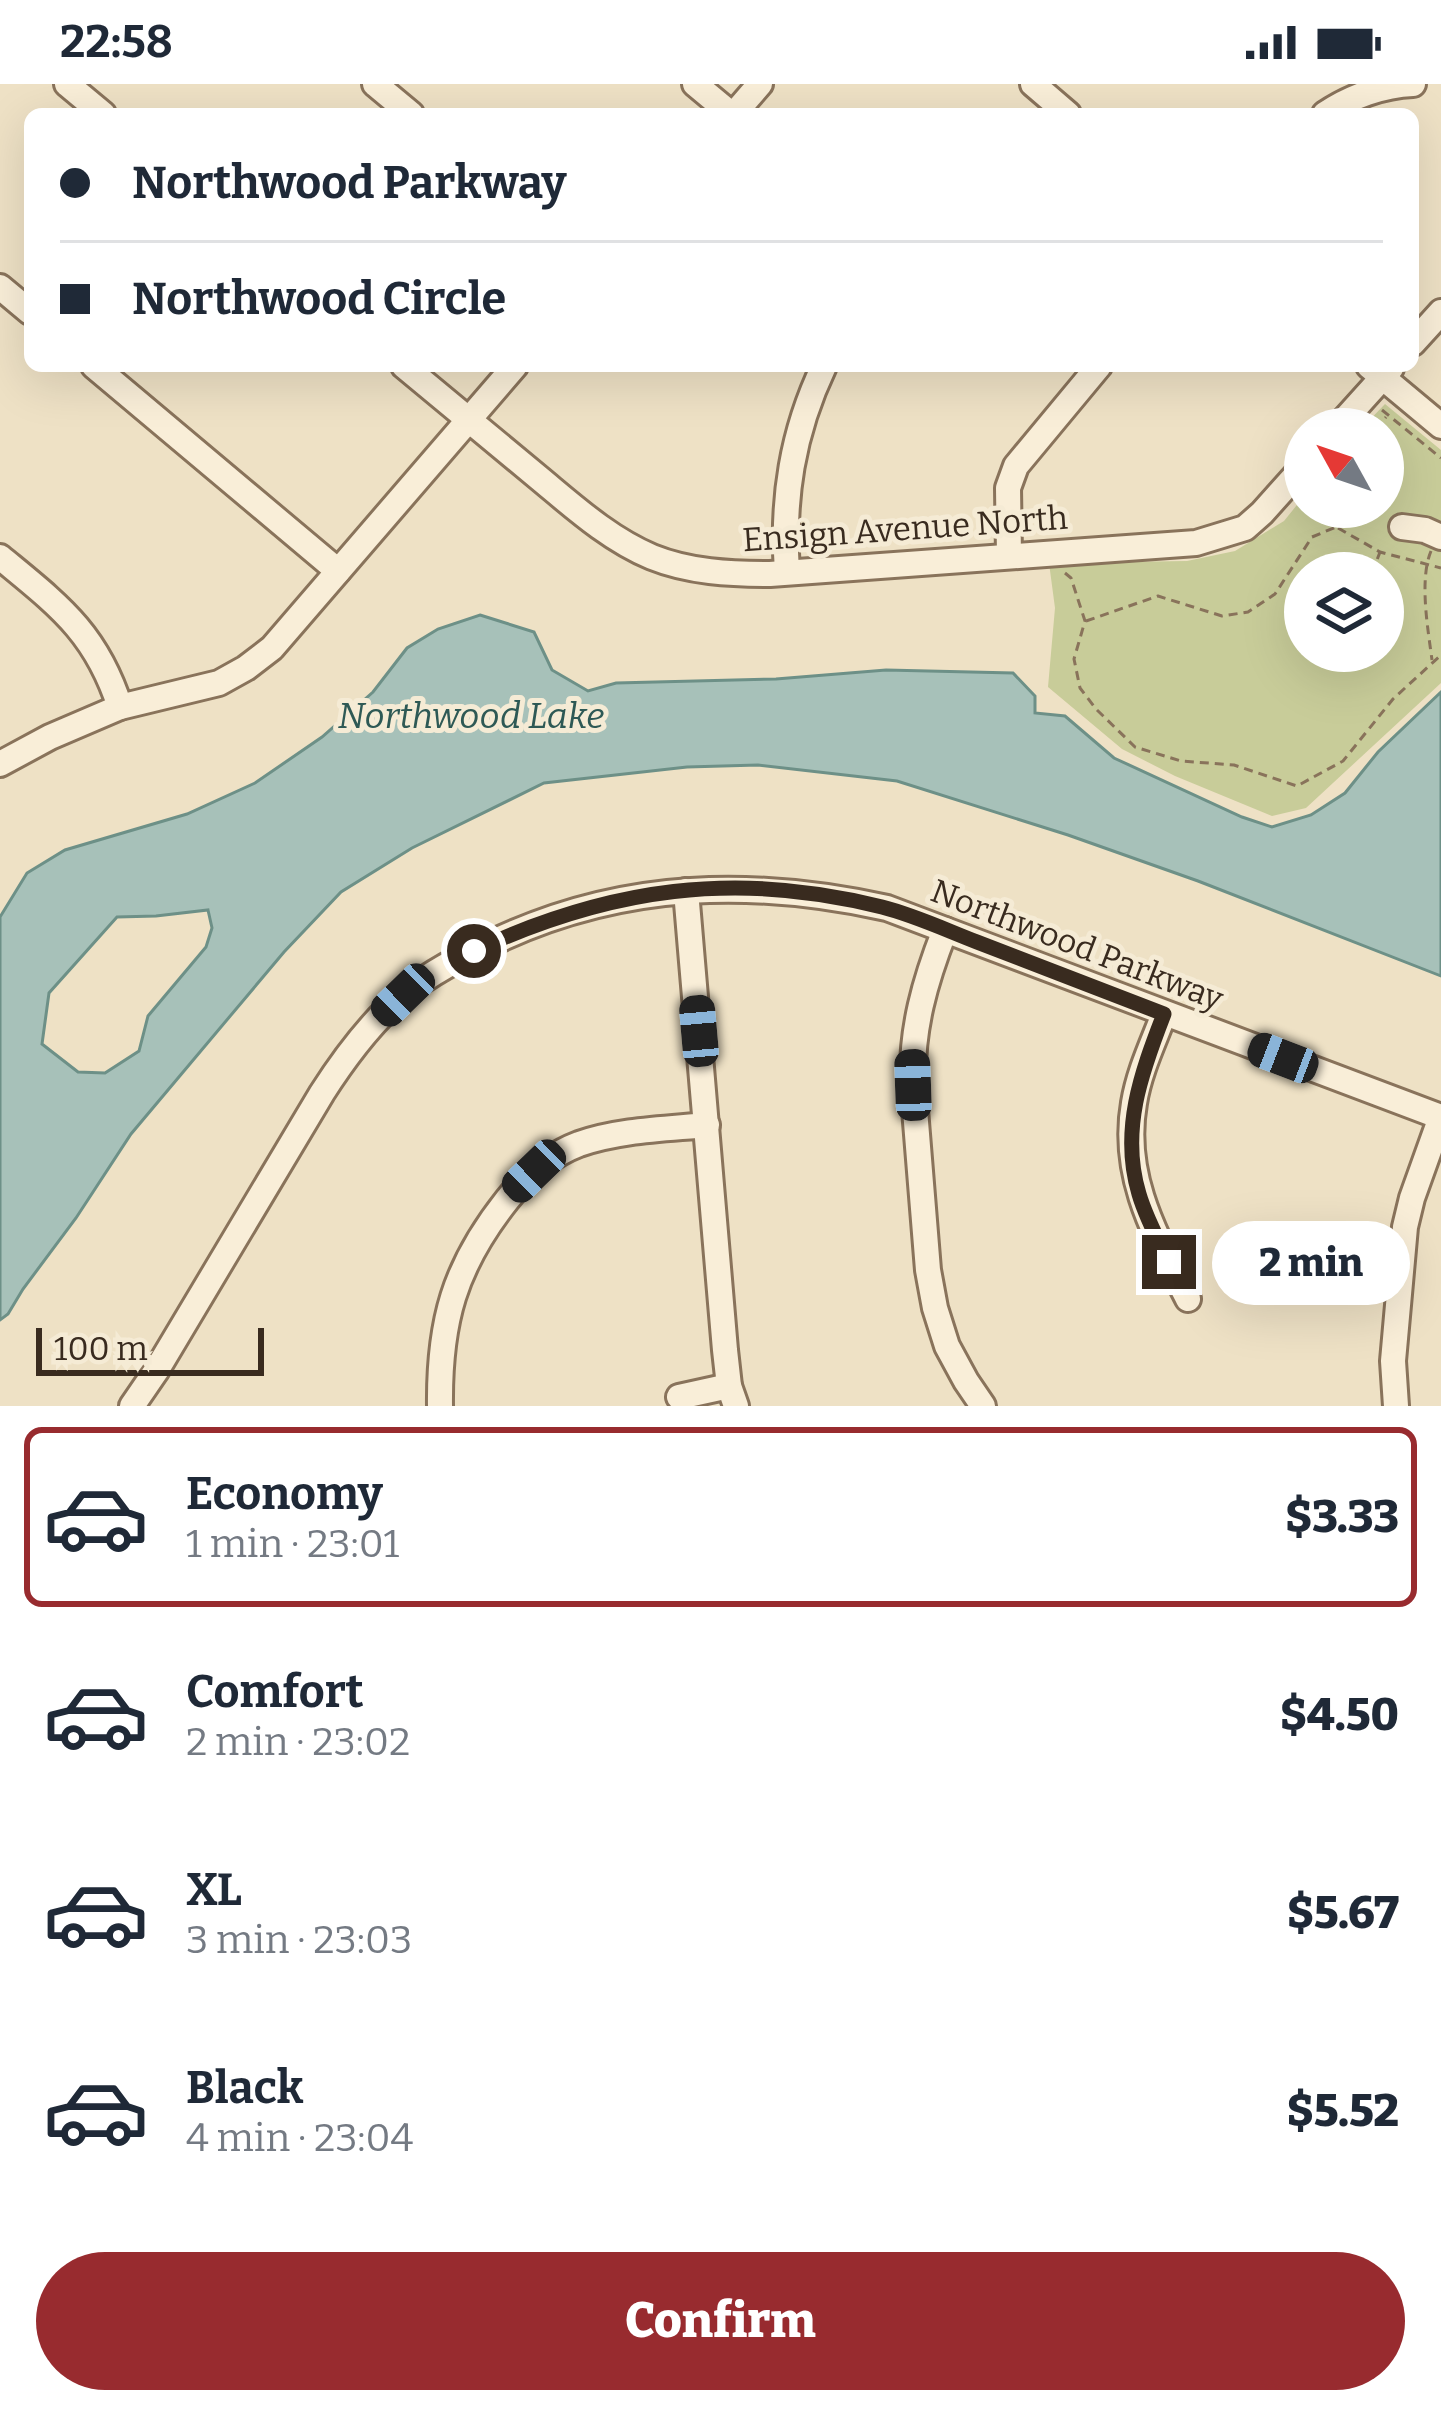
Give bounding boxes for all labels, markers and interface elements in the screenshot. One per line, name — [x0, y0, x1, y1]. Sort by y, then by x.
text: 22:58 — [60, 15, 173, 69]
text: Northwood Parkway — [132, 156, 567, 210]
text: Northwood Circle — [132, 272, 506, 326]
north arrow — [1284, 408, 1404, 528]
map controls — [1284, 408, 1404, 672]
street label: Ensign Avenue North — [741, 498, 1069, 560]
button: layers — [1284, 552, 1404, 672]
water label: Northwood Lake — [338, 694, 604, 738]
street label: Northwood Parkway — [925, 871, 1229, 1019]
route start — [447, 924, 501, 978]
car — [365, 957, 441, 1033]
car — [678, 994, 720, 1068]
car — [1243, 1028, 1323, 1088]
car — [894, 1048, 932, 1122]
car — [496, 1133, 572, 1209]
callout: 2 min — [1211, 1220, 1409, 1304]
route end — [1142, 1235, 1196, 1289]
text: 2 min — [1259, 1240, 1363, 1286]
scale bar — [36, 1322, 264, 1375]
text: 100 m — [54, 1329, 148, 1369]
icon: car — [42, 1463, 150, 1571]
text: Economy — [186, 1467, 383, 1521]
text: $3.33 — [1285, 1490, 1399, 1544]
text: 1 min · 23:01 — [186, 1521, 399, 1567]
icon: car — [42, 1661, 150, 1769]
text: Comfort — [186, 1665, 364, 1719]
text: $4.50 — [1280, 1688, 1399, 1742]
text: 2 min · 23:02 — [186, 1719, 410, 1765]
icon: car — [42, 1859, 150, 1967]
text: XL — [186, 1863, 242, 1917]
text: $5.67 — [1287, 1886, 1399, 1940]
text: 3 min · 23:03 — [186, 1917, 412, 1963]
icon: car — [42, 2057, 150, 2165]
text: Black — [186, 2061, 303, 2115]
text: $5.52 — [1287, 2084, 1399, 2138]
text: 4 min · 23:04 — [186, 2115, 413, 2161]
button: Confirm — [36, 2252, 1405, 2390]

